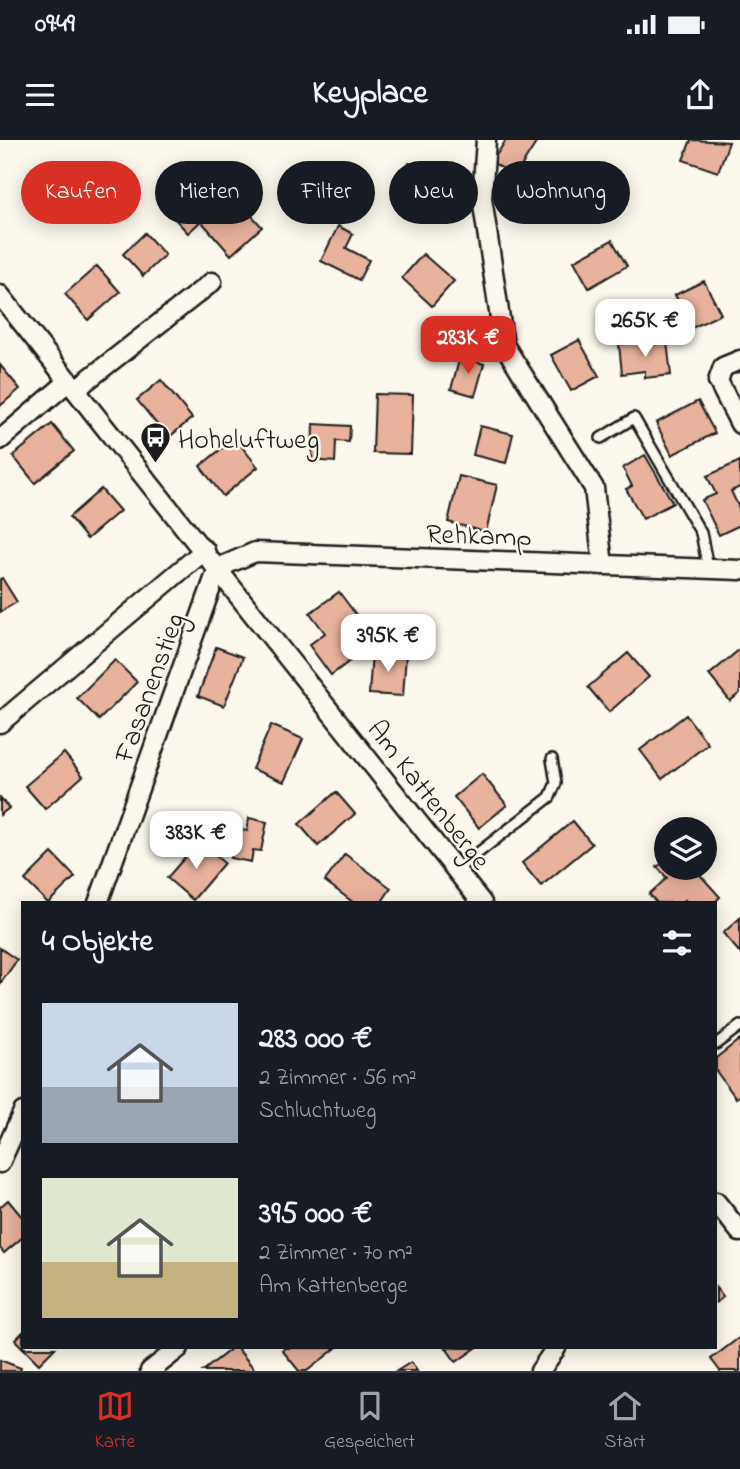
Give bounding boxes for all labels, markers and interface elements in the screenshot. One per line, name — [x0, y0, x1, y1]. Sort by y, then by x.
text: 09:49 — [35, 6, 75, 44]
text: Keyplace — [312, 71, 428, 118]
icon: menu — [21, 76, 59, 114]
icon: share — [681, 76, 719, 114]
chip: Kaufen — [21, 161, 141, 224]
chip: Mieten — [155, 161, 263, 224]
chip: Filter — [277, 161, 375, 224]
chip: Neu — [389, 161, 478, 224]
chip: Wohnung — [492, 161, 630, 224]
pin: 265K € — [588, 300, 702, 359]
text: 265K € — [611, 305, 679, 338]
pin: 283K € — [411, 316, 525, 376]
text: 283K € — [437, 322, 499, 355]
bus stop icon: Hoheluftweg — [138, 421, 172, 465]
place label: Hoheluftweg — [178, 421, 319, 462]
street label: Rehkamp — [425, 515, 532, 560]
street label: Fasanenstieg — [105, 608, 197, 770]
pin: 395K € — [331, 615, 445, 674]
text: 395K € — [357, 620, 419, 653]
street label: Am Kattenberge — [355, 712, 499, 880]
pin: 383K € — [139, 812, 253, 871]
text: 383K € — [166, 817, 226, 850]
map controls — [654, 817, 717, 880]
button: layers — [654, 817, 717, 880]
text: 4 Objekte — [42, 921, 153, 965]
icon: filters — [658, 924, 696, 962]
text: 283 000 € — [259, 1018, 372, 1062]
icon: home — [98, 1031, 182, 1115]
text: 2 Zimmer · 56 m² — [259, 1062, 417, 1095]
text: Schluchtweg — [259, 1095, 376, 1128]
text: 395 000 € — [259, 1193, 372, 1237]
icon: home — [98, 1206, 182, 1290]
text: 2 Zimmer · 70 m² — [259, 1237, 413, 1270]
text: Am Kattenberge — [259, 1270, 408, 1303]
tab: Karte — [95, 1387, 135, 1456]
tab: Gespeichert — [324, 1387, 415, 1456]
tab: Start — [604, 1387, 645, 1456]

